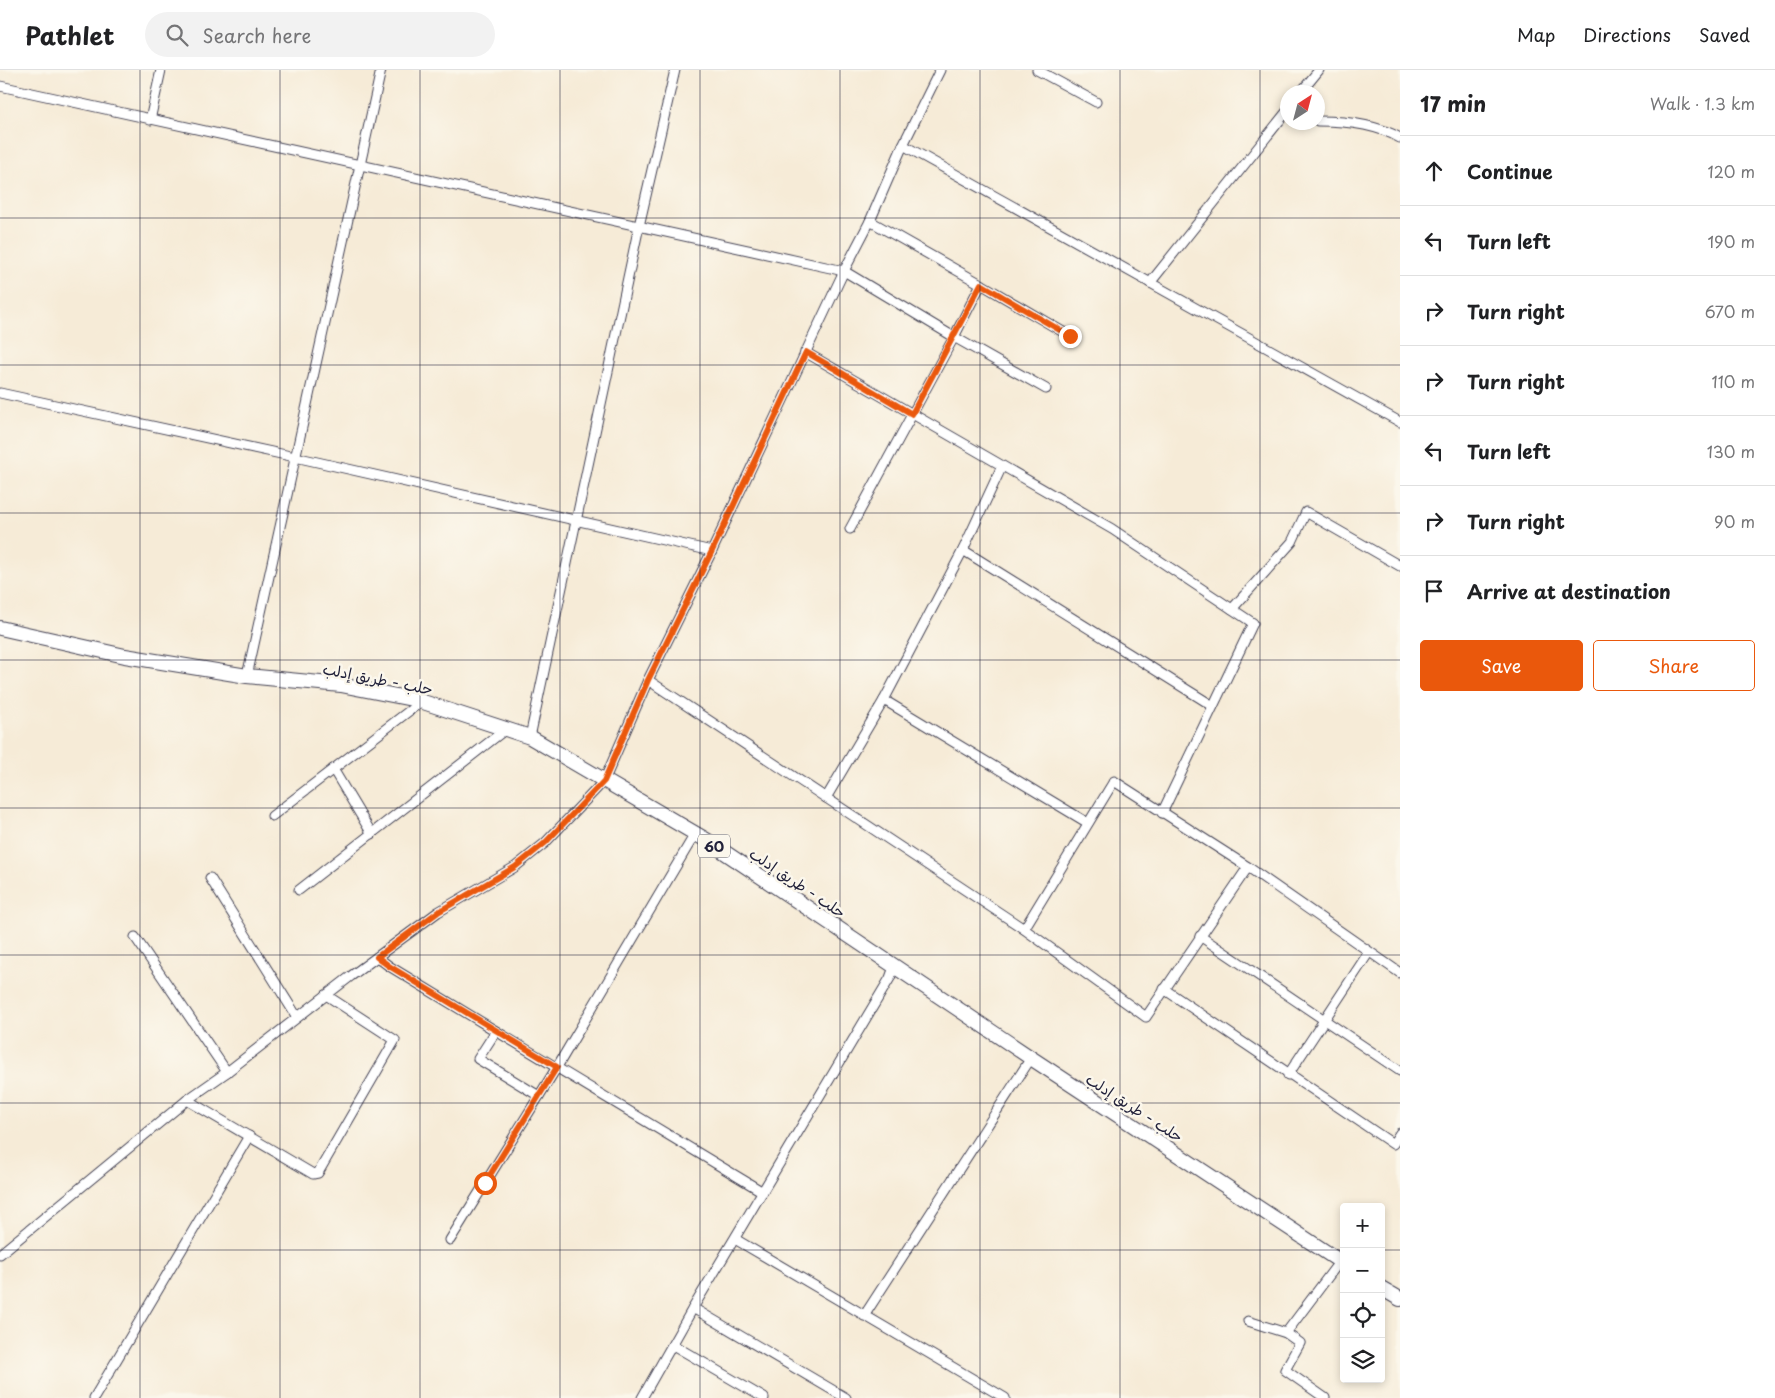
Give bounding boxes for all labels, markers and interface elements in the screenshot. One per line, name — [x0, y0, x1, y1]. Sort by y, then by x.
search box — [145, 12, 495, 57]
text: Pathlet — [25, 17, 115, 53]
icon: search — [163, 21, 191, 49]
text: Search here — [203, 21, 311, 49]
text: Map — [1517, 21, 1555, 48]
text: Directions — [1583, 21, 1671, 48]
text: Saved — [1699, 21, 1750, 48]
north arrow — [1280, 85, 1325, 130]
text: 17 min — [1420, 87, 1486, 119]
text: Walk · 1.3 km — [1650, 91, 1755, 115]
icon: ahead — [1420, 157, 1448, 185]
text: Continue — [1467, 157, 1553, 185]
text: 120 m — [1708, 159, 1755, 183]
icon: left — [1420, 227, 1448, 255]
text: Turn left — [1467, 227, 1551, 255]
text: 190 m — [1707, 229, 1755, 253]
icon: right — [1420, 297, 1448, 325]
text: Turn right — [1467, 297, 1565, 325]
text: 670 m — [1705, 299, 1755, 323]
route end — [1059, 325, 1082, 348]
icon: right — [1420, 367, 1448, 395]
text: Turn right — [1467, 367, 1565, 395]
text: 110 m — [1712, 369, 1755, 393]
icon: left — [1420, 437, 1448, 465]
text: Turn left — [1467, 437, 1551, 465]
text: 130 m — [1707, 439, 1755, 463]
icon: right — [1420, 507, 1448, 535]
text: Turn right — [1467, 507, 1565, 535]
text: 90 m — [1714, 509, 1755, 533]
icon: arrive — [1420, 577, 1448, 605]
text: Arrive at destination — [1467, 577, 1671, 605]
button: Save — [1420, 640, 1583, 691]
button: Share — [1593, 640, 1755, 691]
street label: حلب - طريق إدلب — [321, 656, 435, 700]
road number: 60 — [698, 834, 730, 858]
street label: حلب - طريق إدلب — [745, 841, 851, 923]
street label: حلب - طريق إدلب — [1082, 1067, 1188, 1147]
route start — [474, 1172, 497, 1195]
map controls — [1340, 1203, 1385, 1383]
button: + — [1340, 1203, 1385, 1248]
button: − — [1340, 1248, 1385, 1293]
button: locate — [1340, 1293, 1385, 1338]
button: layers — [1340, 1338, 1385, 1383]

